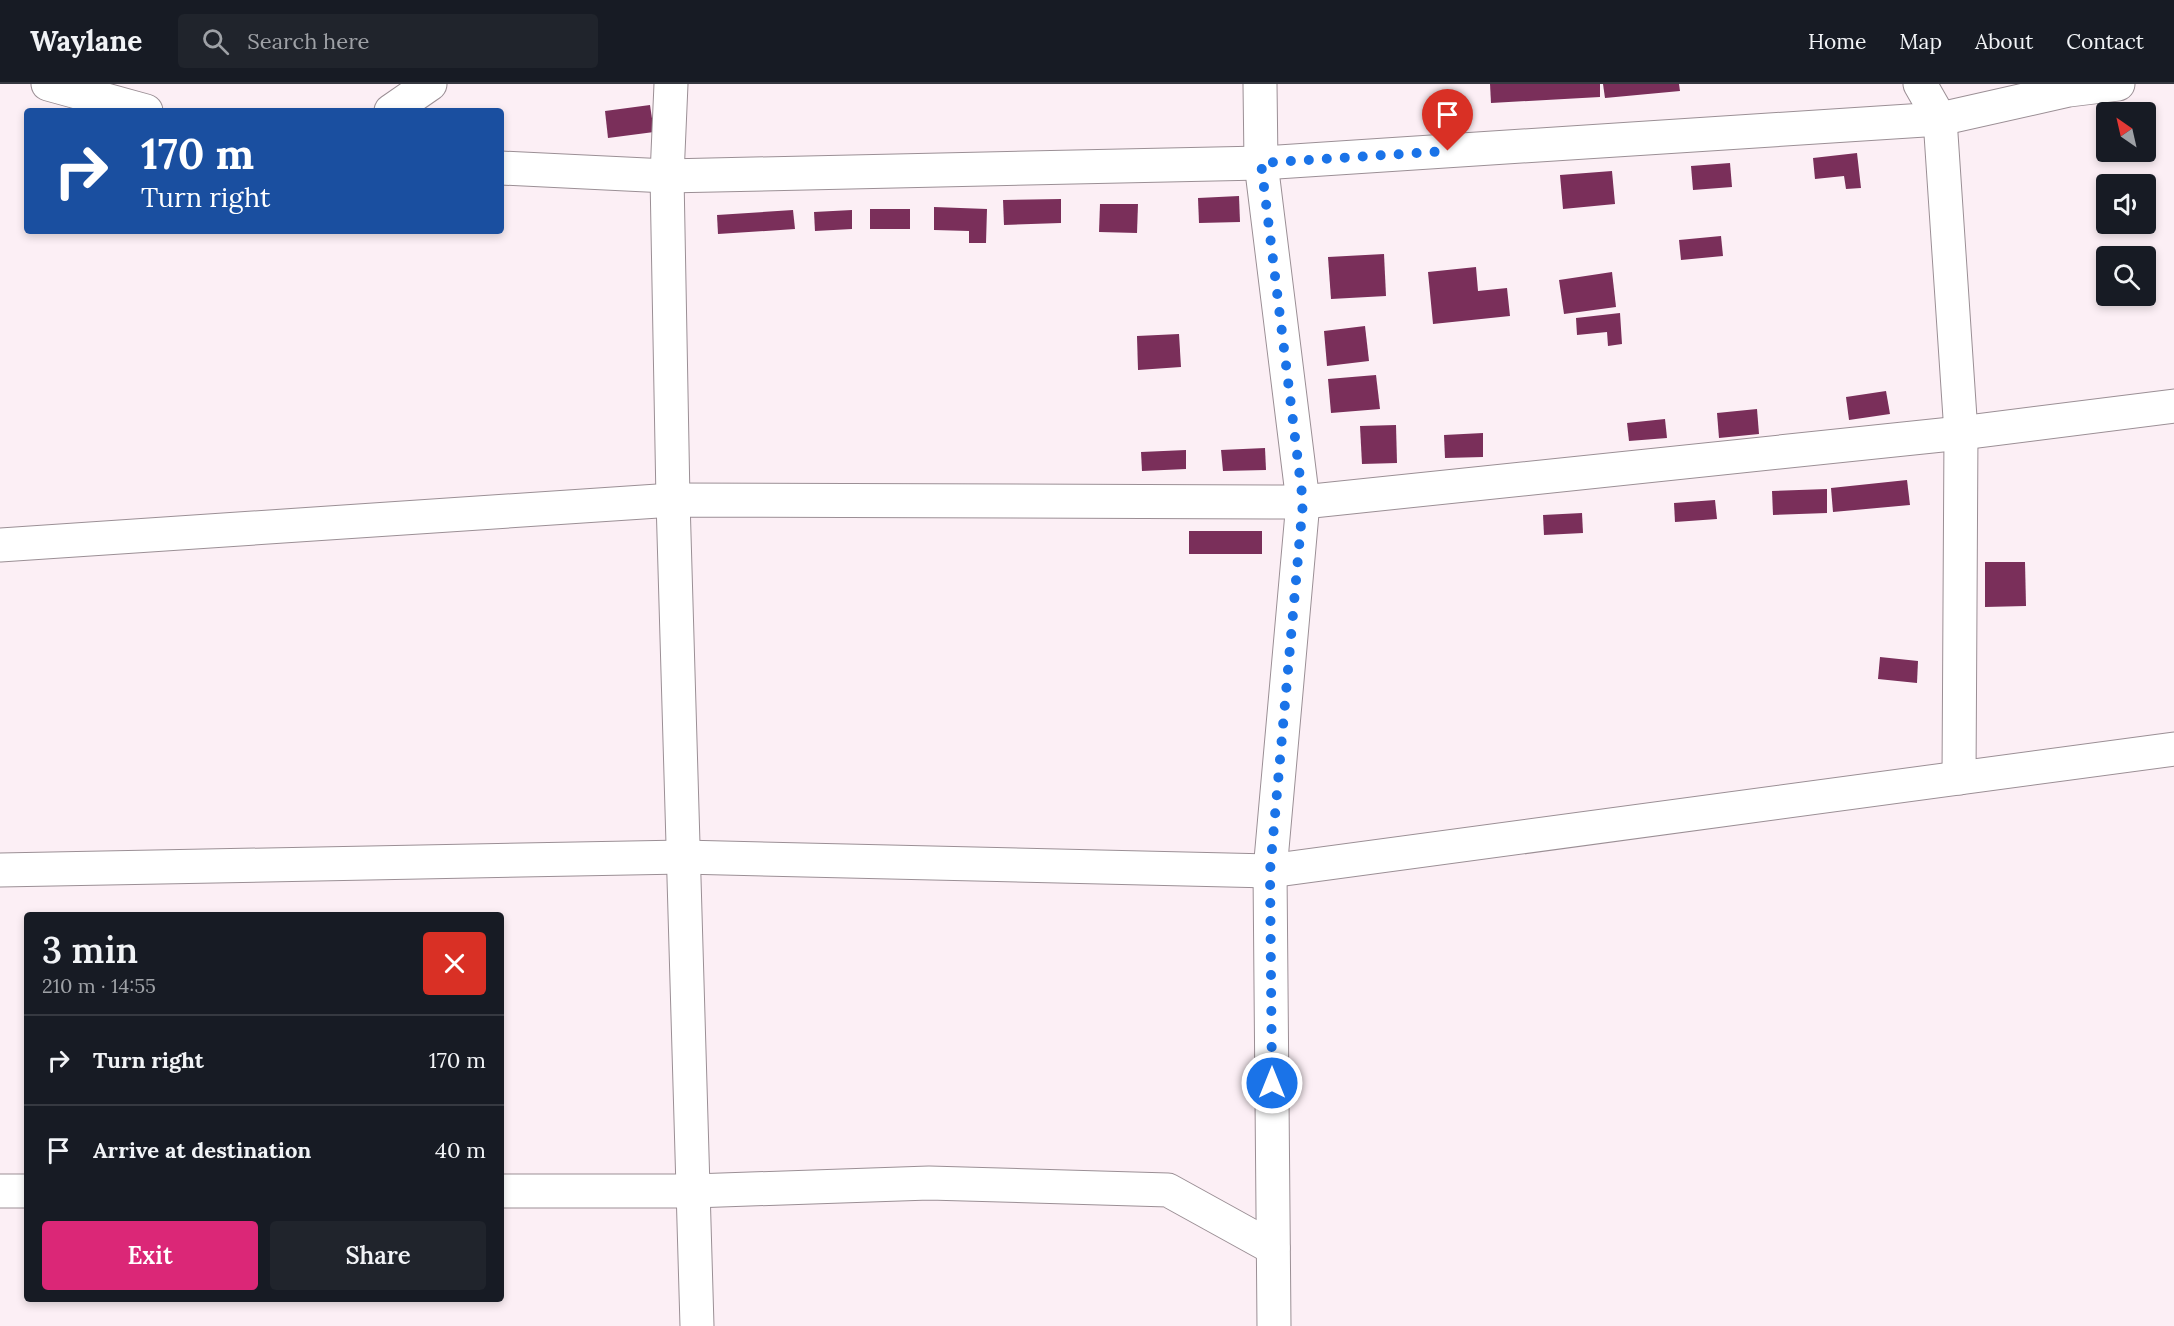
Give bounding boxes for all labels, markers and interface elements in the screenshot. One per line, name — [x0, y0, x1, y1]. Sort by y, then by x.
search box — [178, 14, 598, 68]
text: Waylane — [30, 23, 142, 59]
icon: search — [199, 25, 232, 58]
text: Search here — [247, 27, 370, 55]
text: Home — [1808, 28, 1866, 55]
text: Map — [1899, 28, 1942, 55]
text: About — [1975, 28, 2033, 55]
text: Contact — [2066, 28, 2144, 55]
pin — [1422, 89, 1473, 151]
icon: arrive — [1431, 98, 1464, 131]
north arrow — [2096, 102, 2156, 162]
map controls — [2096, 102, 2156, 306]
text: 170 m — [141, 127, 254, 181]
icon: right — [42, 132, 120, 210]
button: sound — [2096, 174, 2156, 234]
text: Turn right — [141, 180, 270, 214]
button: search — [2096, 246, 2156, 306]
text: 3 min — [42, 927, 138, 973]
button: close — [423, 932, 486, 995]
text: 210 m · 14:55 — [42, 973, 156, 998]
icon: right — [42, 1044, 75, 1077]
text: Turn right — [93, 1046, 204, 1074]
text: 170 m — [429, 1046, 486, 1074]
position arrow — [1240, 1051, 1304, 1115]
icon: arrive — [42, 1134, 75, 1167]
text: Arrive at destination — [93, 1136, 311, 1164]
text: 40 m — [435, 1136, 486, 1164]
button: Exit — [42, 1221, 258, 1290]
button: Share — [270, 1221, 486, 1290]

